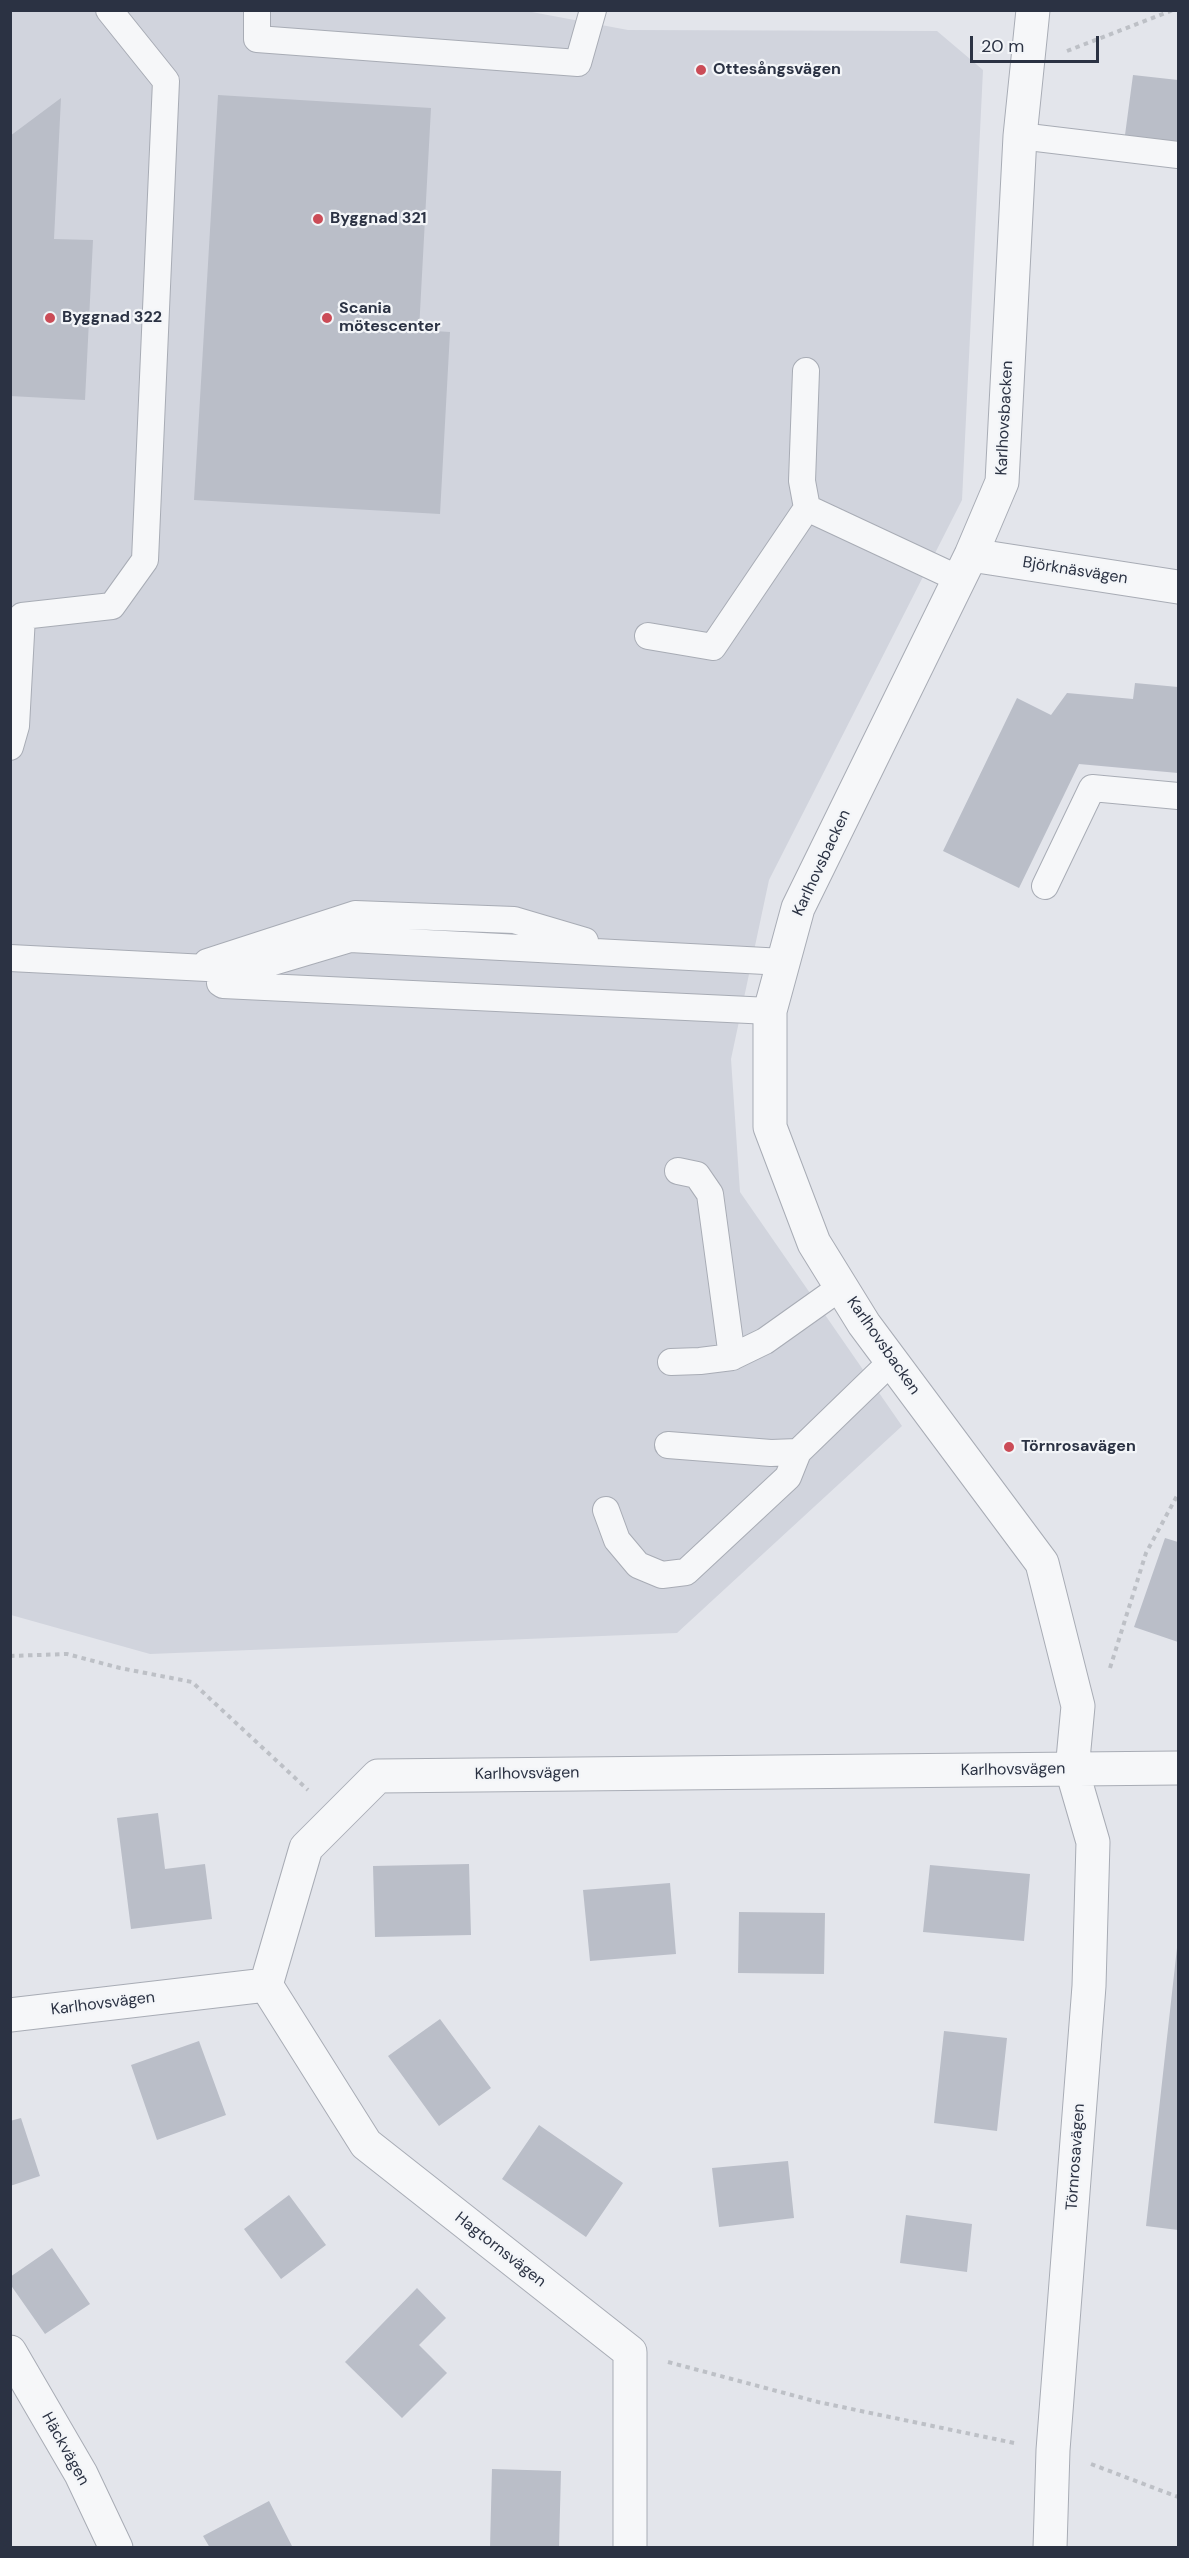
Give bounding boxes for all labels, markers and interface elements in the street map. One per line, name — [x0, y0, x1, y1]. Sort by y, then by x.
scale bar — [973, 24, 1102, 62]
text: 20 m — [981, 34, 1024, 58]
place label: Ottesångsvägen — [713, 60, 841, 80]
marker: Ottesångsvägen — [694, 63, 708, 77]
place label: Byggnad 321 — [330, 209, 427, 229]
marker: Byggnad 321 — [311, 212, 325, 226]
place label: Scania mötescenter — [339, 299, 440, 337]
place label: Byggnad 322 — [62, 308, 162, 328]
marker: Byggnad 322 — [43, 311, 57, 325]
marker: Scania mötescenter — [320, 311, 334, 325]
street label: Karlhovsbacken — [992, 360, 1018, 476]
street label: Björknäsvägen — [1021, 553, 1129, 589]
street label: Karlhovsbacken — [789, 807, 855, 919]
street label: Karlhovsbacken — [842, 1293, 924, 1399]
place label: Törnrosavägen — [1021, 1437, 1136, 1457]
marker: Törnrosavägen — [1002, 1440, 1016, 1454]
street label: Karlhovsvägen — [960, 1759, 1066, 1781]
street label: Karlhovsvägen — [474, 1763, 580, 1785]
street label: Karlhovsvägen — [50, 1988, 156, 2020]
street label: Törnrosavägen — [1063, 2103, 1089, 2211]
street label: Hagtornsvägen — [451, 2208, 549, 2292]
street label: Häckvägen — [37, 2409, 93, 2489]

